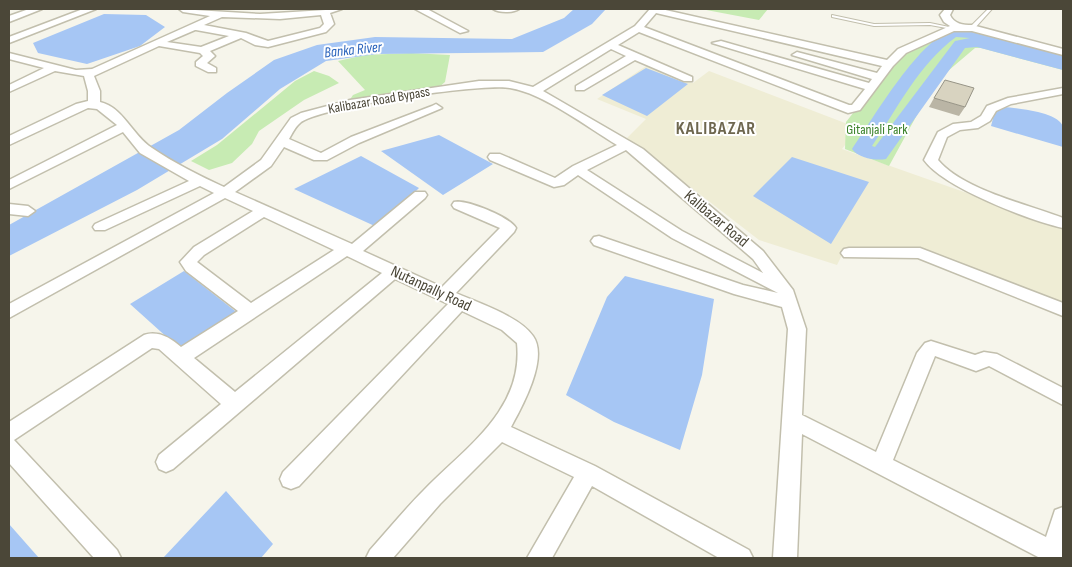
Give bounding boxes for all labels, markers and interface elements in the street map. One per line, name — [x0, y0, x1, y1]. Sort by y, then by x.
water label: Banka River — [323, 37, 384, 62]
street label: Kalibazar Road Bypass — [327, 83, 431, 117]
district label: KALIBAZAR — [676, 118, 756, 139]
park label: Gitanjali Park — [846, 121, 908, 138]
street label: Kalibazar Road — [680, 187, 752, 251]
street label: Nutanpally Road — [388, 262, 474, 316]

